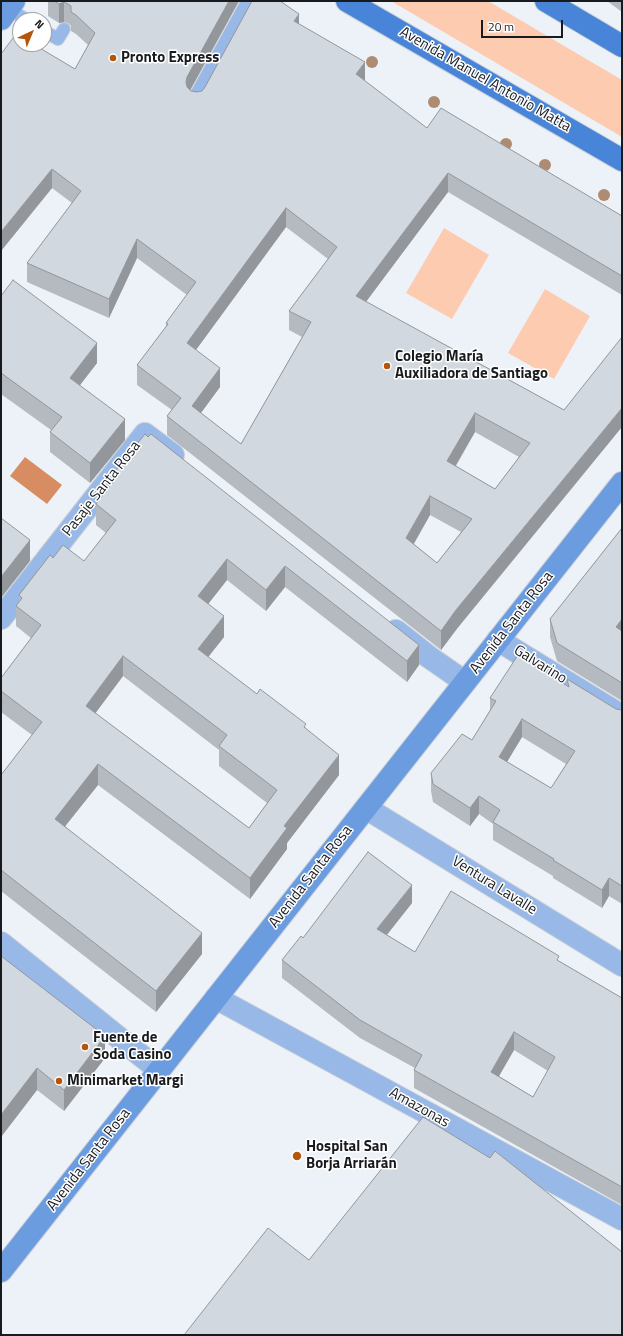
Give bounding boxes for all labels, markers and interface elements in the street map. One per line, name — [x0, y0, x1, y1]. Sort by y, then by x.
north arrow — [12, 12, 52, 52]
scale bar — [483, 12, 565, 38]
text: N — [31, 16, 48, 32]
text: 20 m — [488, 17, 514, 36]
street label: Avenida Manuel Antonio Matta — [396, 24, 574, 136]
place label: Pronto Express — [121, 49, 219, 67]
marker: Pronto Express — [108, 53, 118, 63]
place label: Colegio María Auxiliadora de Santiago — [395, 348, 548, 383]
marker: Colegio María Auxiliadora de Santiago — [382, 361, 392, 371]
street label: Pasaje Santa Rosa — [59, 438, 145, 540]
street label: Avenida Santa Rosa — [467, 568, 557, 678]
street label: Galvarino — [510, 642, 570, 688]
street label: Avenida Santa Rosa — [266, 822, 356, 932]
street label: Ventura Lavalle — [448, 853, 540, 919]
place label: Fuente de Soda Casino — [93, 1029, 171, 1064]
marker: Fuente de Soda Casino — [80, 1042, 90, 1052]
place label: Minimarket Margi — [67, 1072, 184, 1090]
marker: Minimarket Margi — [54, 1076, 64, 1086]
street label: Amazonas — [386, 1084, 452, 1132]
street label: Avenida Santa Rosa — [44, 1105, 134, 1215]
place label: Hospital San Borja Arriarán — [306, 1138, 397, 1173]
marker: Hospital San Borja Arriarán — [291, 1150, 303, 1162]

